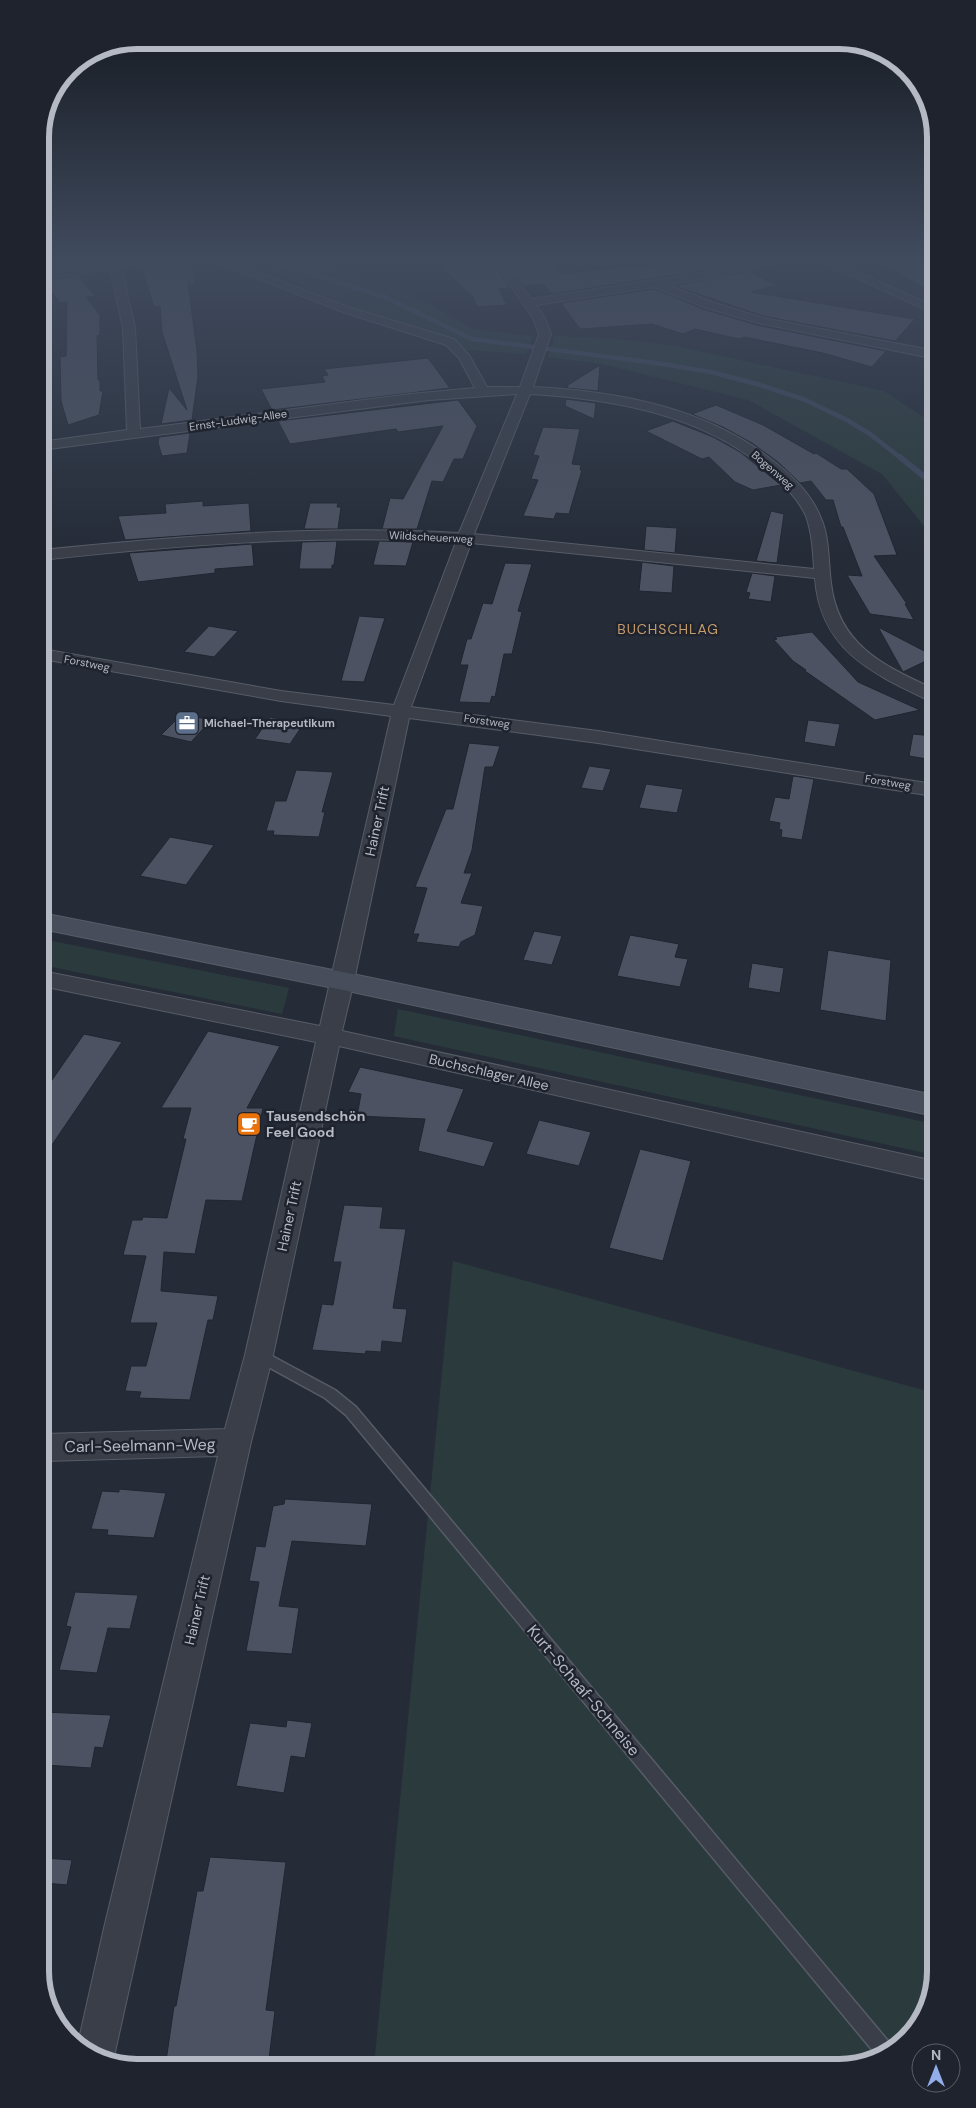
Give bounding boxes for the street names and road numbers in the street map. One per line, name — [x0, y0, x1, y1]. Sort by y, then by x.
street label: Ernst-Ludwig-Allee — [188, 406, 288, 434]
street label: Bogenweg — [749, 448, 797, 492]
street label: Wildscheuerweg — [389, 528, 473, 546]
street label: Forstweg — [63, 652, 111, 674]
street label: Forstweg — [463, 711, 511, 731]
street label: Forstweg — [864, 771, 912, 793]
street label: Hainer Trift — [361, 784, 393, 858]
street label: Buchschlager Allee — [427, 1049, 551, 1095]
street label: Hainer Trift — [273, 1179, 305, 1253]
street label: Carl-Seelmann-Weg — [64, 1434, 216, 1457]
street label: Hainer Trift — [180, 1573, 214, 1647]
street label: Kurt-Schaaf-Schneise — [523, 1620, 645, 1760]

